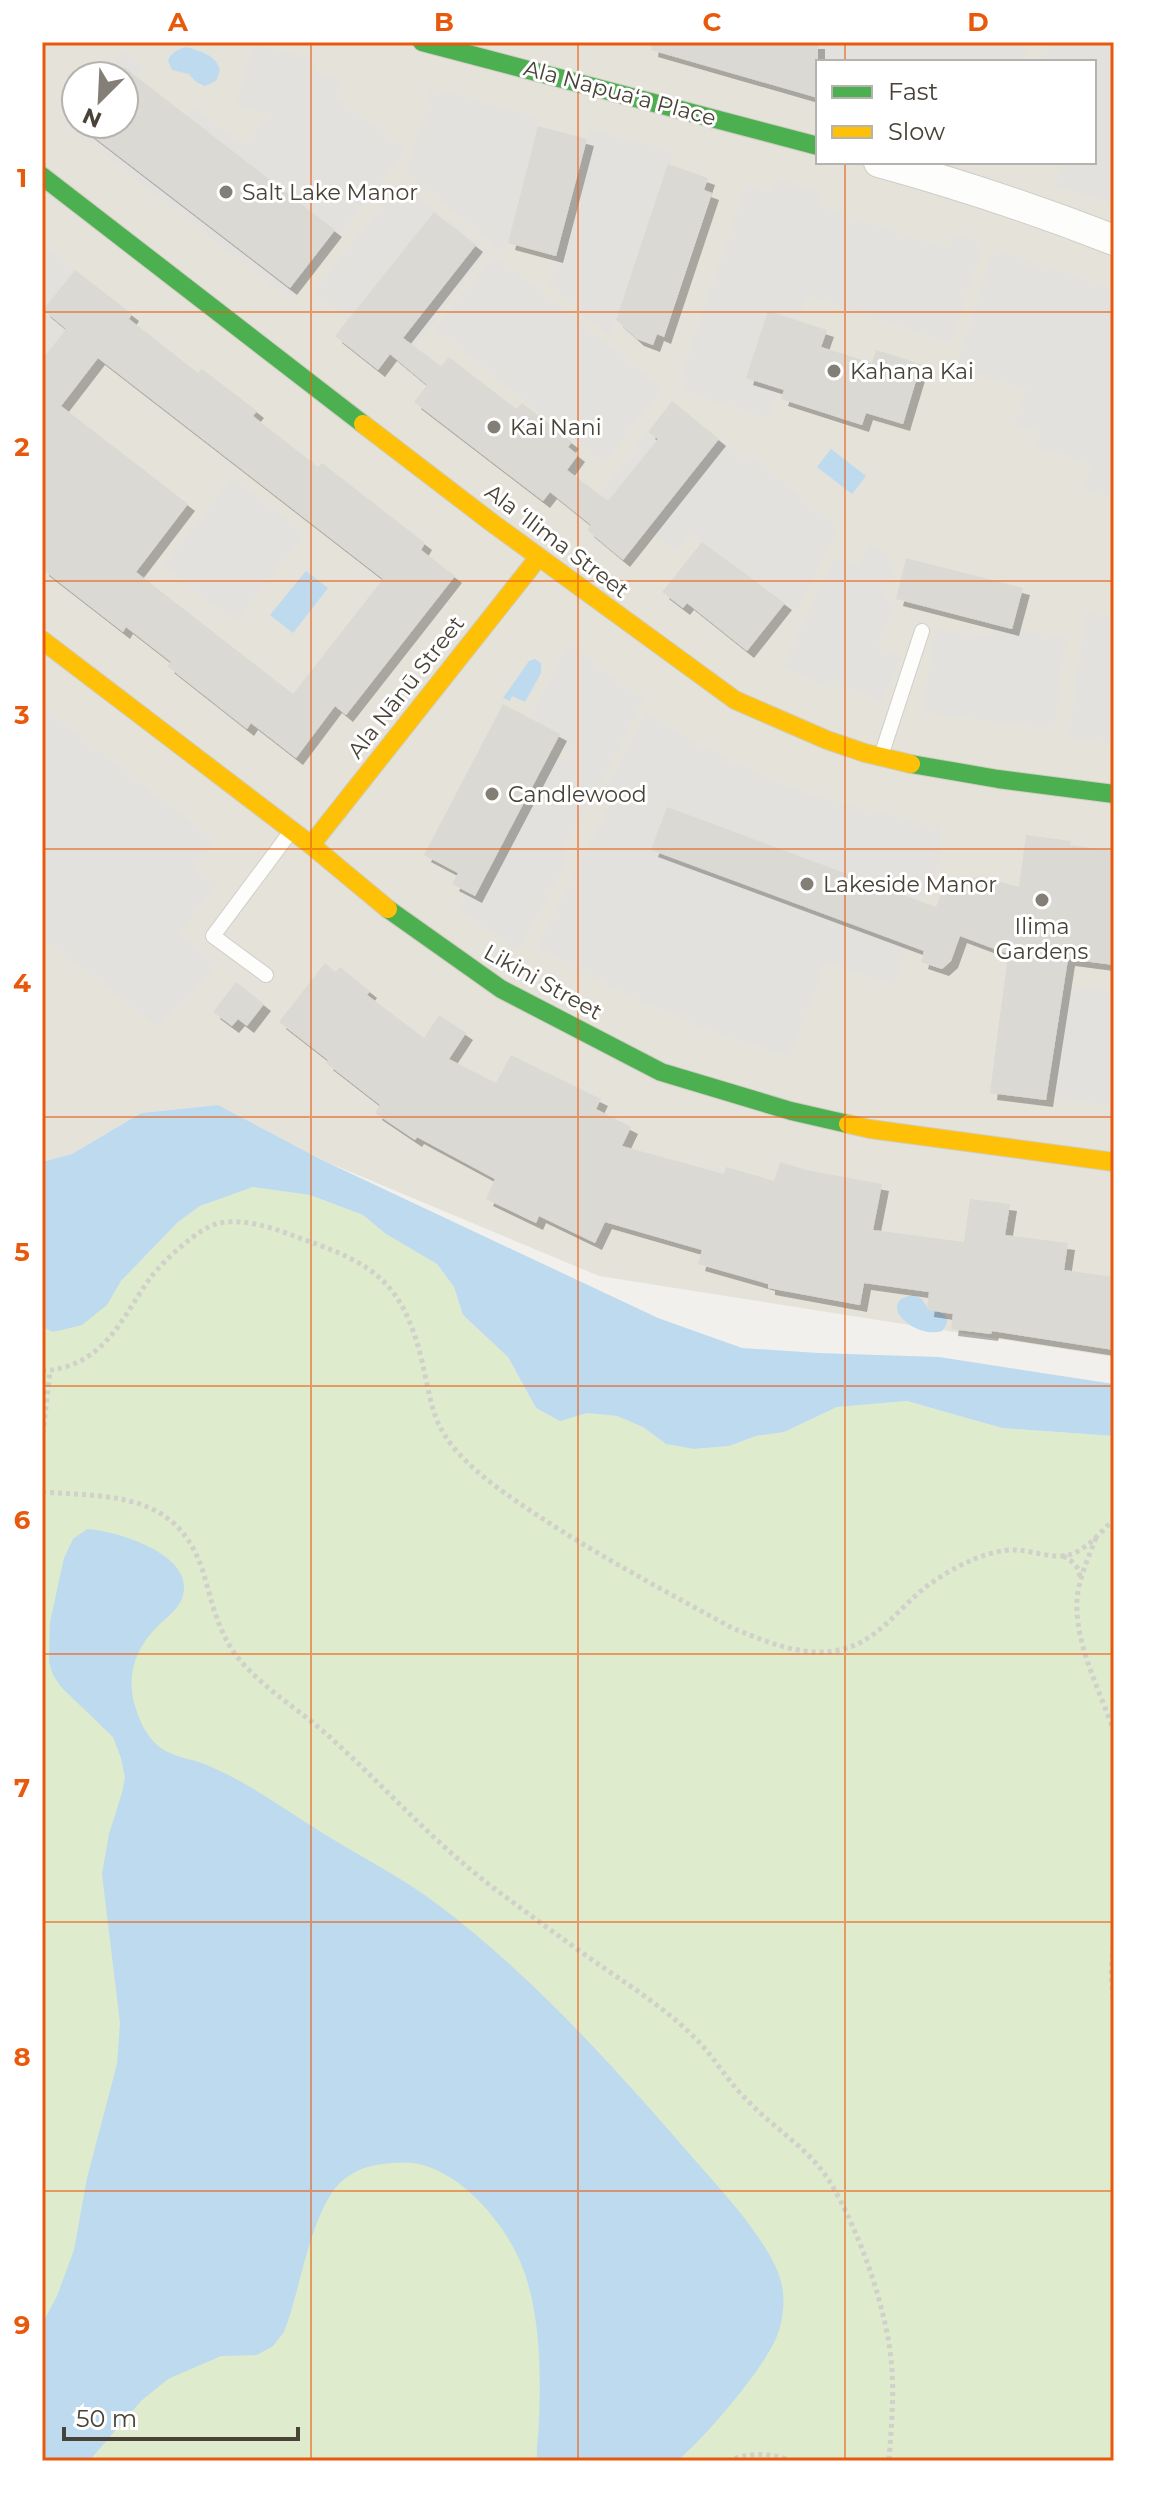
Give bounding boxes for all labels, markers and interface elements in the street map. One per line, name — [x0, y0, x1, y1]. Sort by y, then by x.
text: A — [167, 6, 189, 38]
text: B — [434, 6, 454, 38]
text: C — [703, 6, 722, 38]
text: D — [967, 6, 989, 38]
street label: Ala Napuaʻa Place — [521, 54, 719, 132]
north arrow — [60, 60, 140, 140]
legend — [816, 60, 1096, 164]
text: Fast — [888, 77, 939, 106]
text: N — [78, 102, 106, 134]
text: Slow — [888, 117, 945, 146]
text: 1 — [17, 162, 27, 194]
place label: Salt Lake Manor — [242, 179, 418, 206]
marker: Salt Lake Manor — [217, 183, 235, 201]
place label: Kahana Kai — [850, 358, 974, 385]
marker: Kahana Kai — [825, 362, 843, 380]
place label: Kai Nani — [510, 414, 602, 441]
marker: Kai Nani — [485, 418, 503, 436]
text: 2 — [14, 431, 30, 463]
street label: Ala ʻIlima Street — [480, 478, 634, 604]
street label: Ala Nānū Street — [342, 610, 470, 764]
text: 3 — [13, 699, 30, 731]
place label: Candlewood — [508, 781, 647, 808]
marker: Candlewood — [483, 785, 501, 803]
place label: Lakeside Manor — [823, 871, 997, 898]
marker: Lakeside Manor — [798, 875, 816, 893]
marker: Ilima Gardens — [1033, 891, 1051, 909]
place label: Ilima Gardens — [996, 913, 1088, 965]
street label: Likini Street — [479, 938, 607, 1026]
text: 4 — [13, 967, 31, 999]
text: 5 — [14, 1236, 30, 1268]
text: 6 — [14, 1504, 31, 1536]
text: 7 — [14, 1772, 30, 1804]
text: 8 — [13, 2041, 31, 2073]
text: 9 — [14, 2309, 30, 2341]
scale bar — [64, 2391, 298, 2441]
text: 50 m — [76, 2404, 137, 2433]

